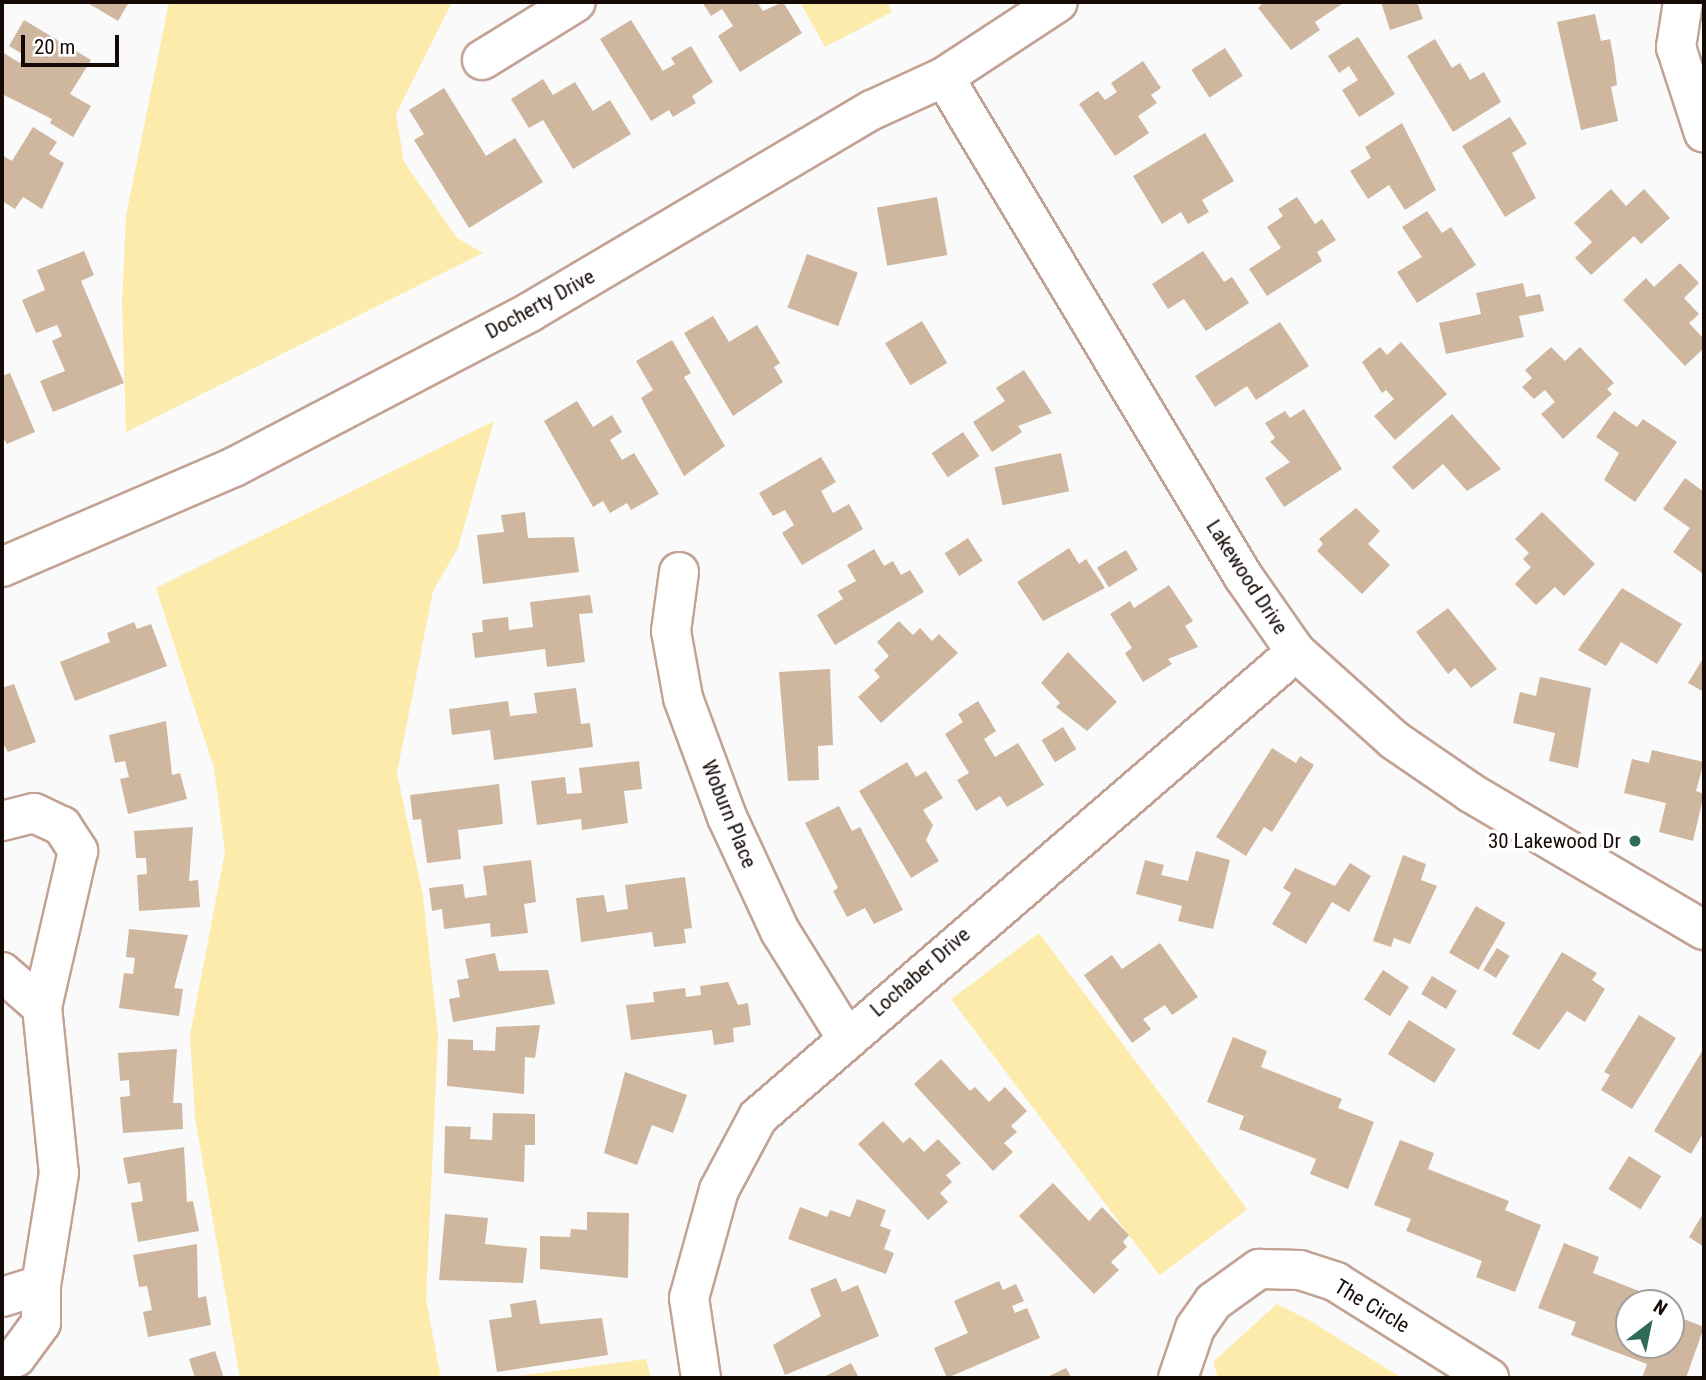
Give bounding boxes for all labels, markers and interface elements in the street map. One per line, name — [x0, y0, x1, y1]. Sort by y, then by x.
scale bar — [24, 21, 122, 65]
text: 20 m — [34, 35, 75, 59]
street label: Docherty Drive — [481, 264, 599, 344]
street label: Lakewood Drive — [1201, 515, 1293, 639]
street label: Woburn Place — [696, 756, 762, 872]
place label: 30 Lakewood Dr — [1488, 828, 1621, 854]
marker: 30 Lakewood Dr — [1627, 833, 1643, 849]
street label: Lochaber Drive — [865, 922, 975, 1022]
street label: The Circle — [1330, 1274, 1414, 1338]
north arrow — [1615, 1289, 1685, 1359]
text: N — [1649, 1295, 1671, 1320]

